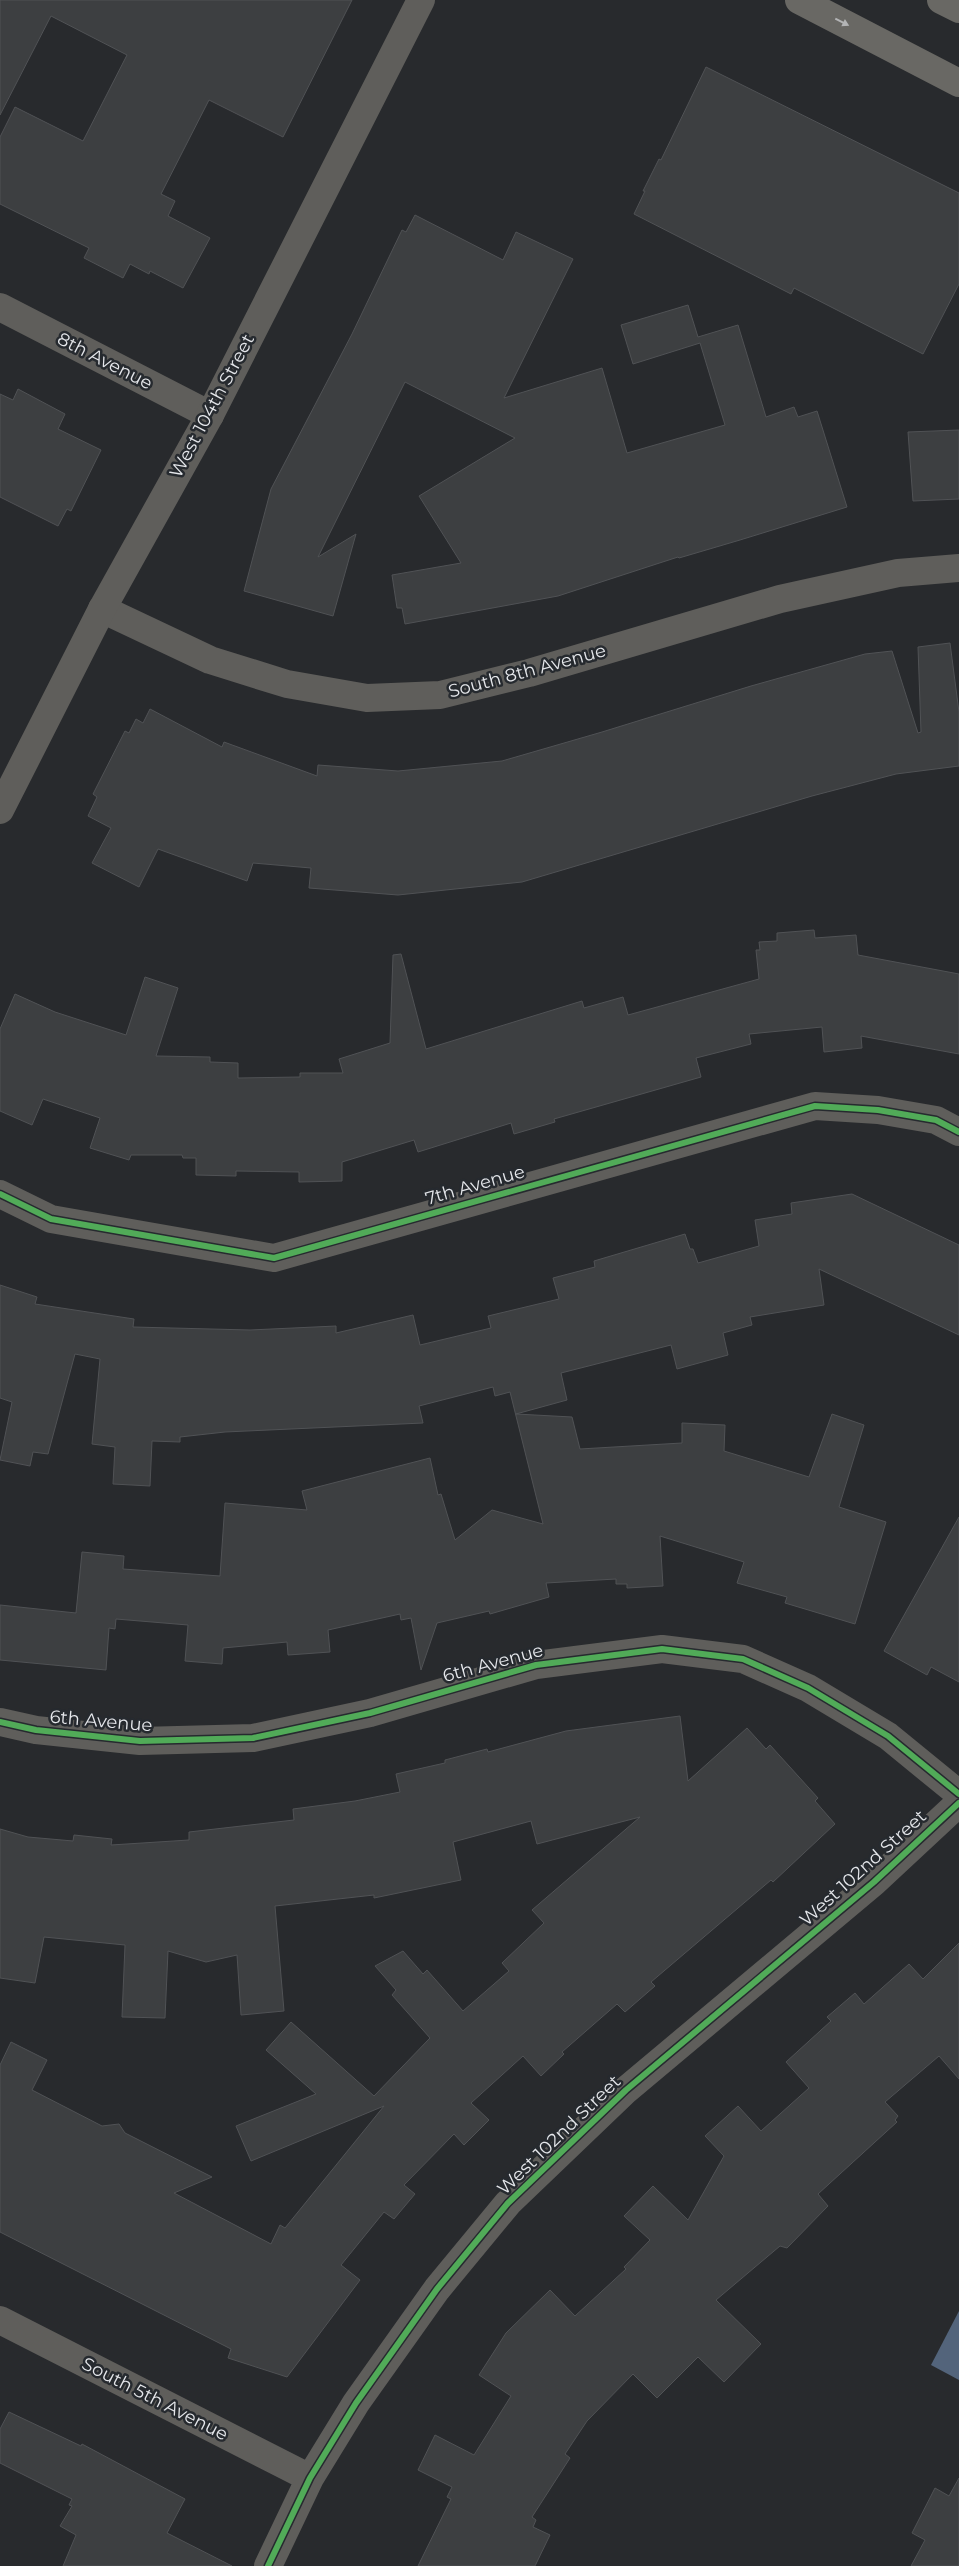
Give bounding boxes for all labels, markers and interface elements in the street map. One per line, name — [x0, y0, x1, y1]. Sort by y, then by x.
one-way arrow — [835, 18, 849, 27]
street label: 8th Avenue — [54, 328, 156, 394]
street label: West 104th Street — [165, 330, 259, 482]
street label: South 8th Avenue — [446, 639, 608, 703]
street label: 7th Avenue — [423, 1160, 527, 1210]
street label: 6th Avenue — [440, 1639, 546, 1687]
street label: 6th Avenue — [49, 1706, 153, 1736]
street label: West 102nd Street — [795, 1805, 931, 1931]
street label: West 102nd Street — [493, 2071, 625, 2199]
street label: South 5th Avenue — [78, 2353, 232, 2445]

